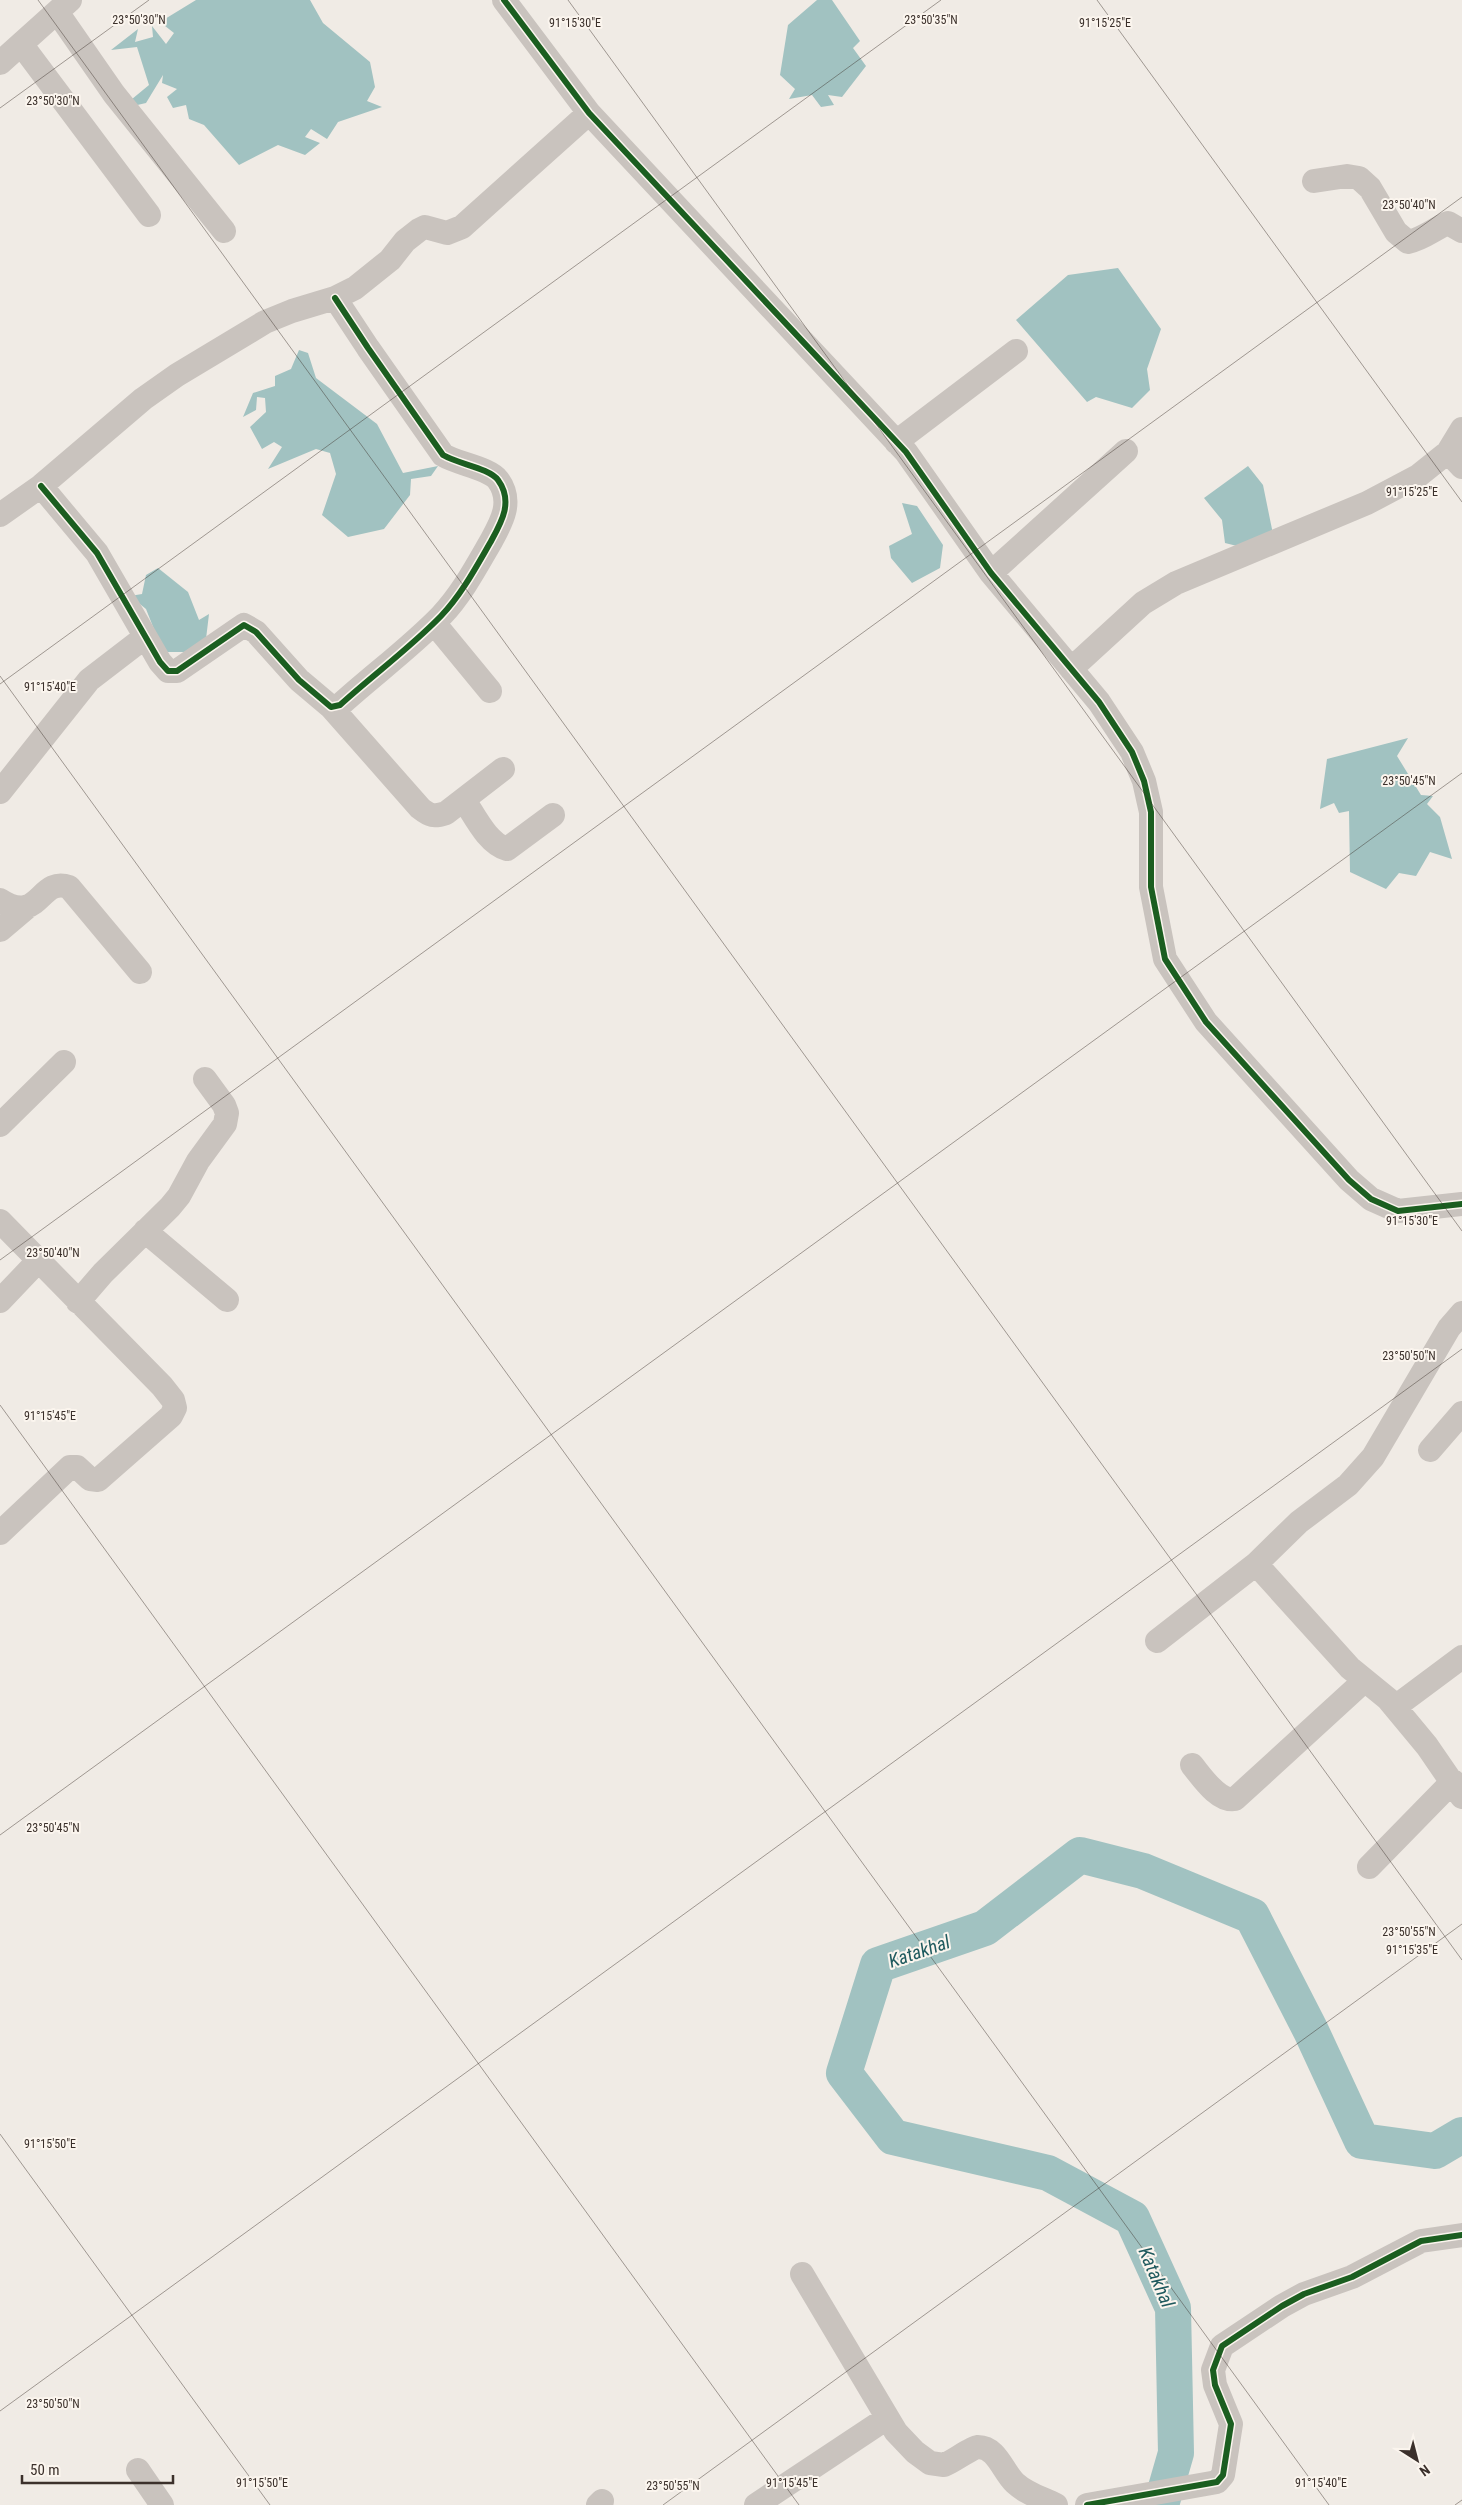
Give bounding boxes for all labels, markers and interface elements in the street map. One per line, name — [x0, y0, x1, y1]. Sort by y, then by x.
text: 23°50'30"N — [112, 13, 166, 27]
text: 23°50'35"N — [904, 13, 958, 27]
text: 91°15'30"E — [549, 16, 601, 30]
text: 91°15'25"E — [1079, 16, 1131, 30]
text: 23°50'30"N — [26, 94, 80, 108]
text: 23°50'40"N — [1382, 198, 1436, 212]
text: 91°15'25"E — [1386, 485, 1438, 499]
text: 91°15'40"E — [24, 680, 76, 694]
text: 23°50'45"N — [1382, 774, 1436, 788]
text: 91°15'30"E — [1386, 1214, 1438, 1228]
text: 23°50'40"N — [26, 1246, 80, 1260]
text: 23°50'50"N — [1382, 1349, 1436, 1363]
text: 91°15'45"E — [24, 1409, 76, 1423]
text: 23°50'45"N — [26, 1821, 80, 1835]
text: 23°50'55"N — [1382, 1925, 1436, 1939]
water label: Katakhal — [885, 1930, 954, 1973]
text: 91°15'35"E — [1386, 1943, 1438, 1957]
text: 91°15'50"E — [24, 2137, 76, 2151]
water label: Katakhal — [1134, 2244, 1180, 2312]
text: 23°50'50"N — [26, 2397, 80, 2411]
north arrow — [1392, 2435, 1442, 2485]
scale bar — [22, 2452, 174, 2484]
text: 50 m — [30, 2461, 60, 2479]
text: N — [1416, 2462, 1433, 2480]
text: 91°15'50"E — [236, 2476, 288, 2490]
text: 91°15'45"E — [766, 2476, 818, 2490]
text: 91°15'40"E — [1295, 2476, 1347, 2490]
text: 23°50'55"N — [646, 2479, 700, 2493]

